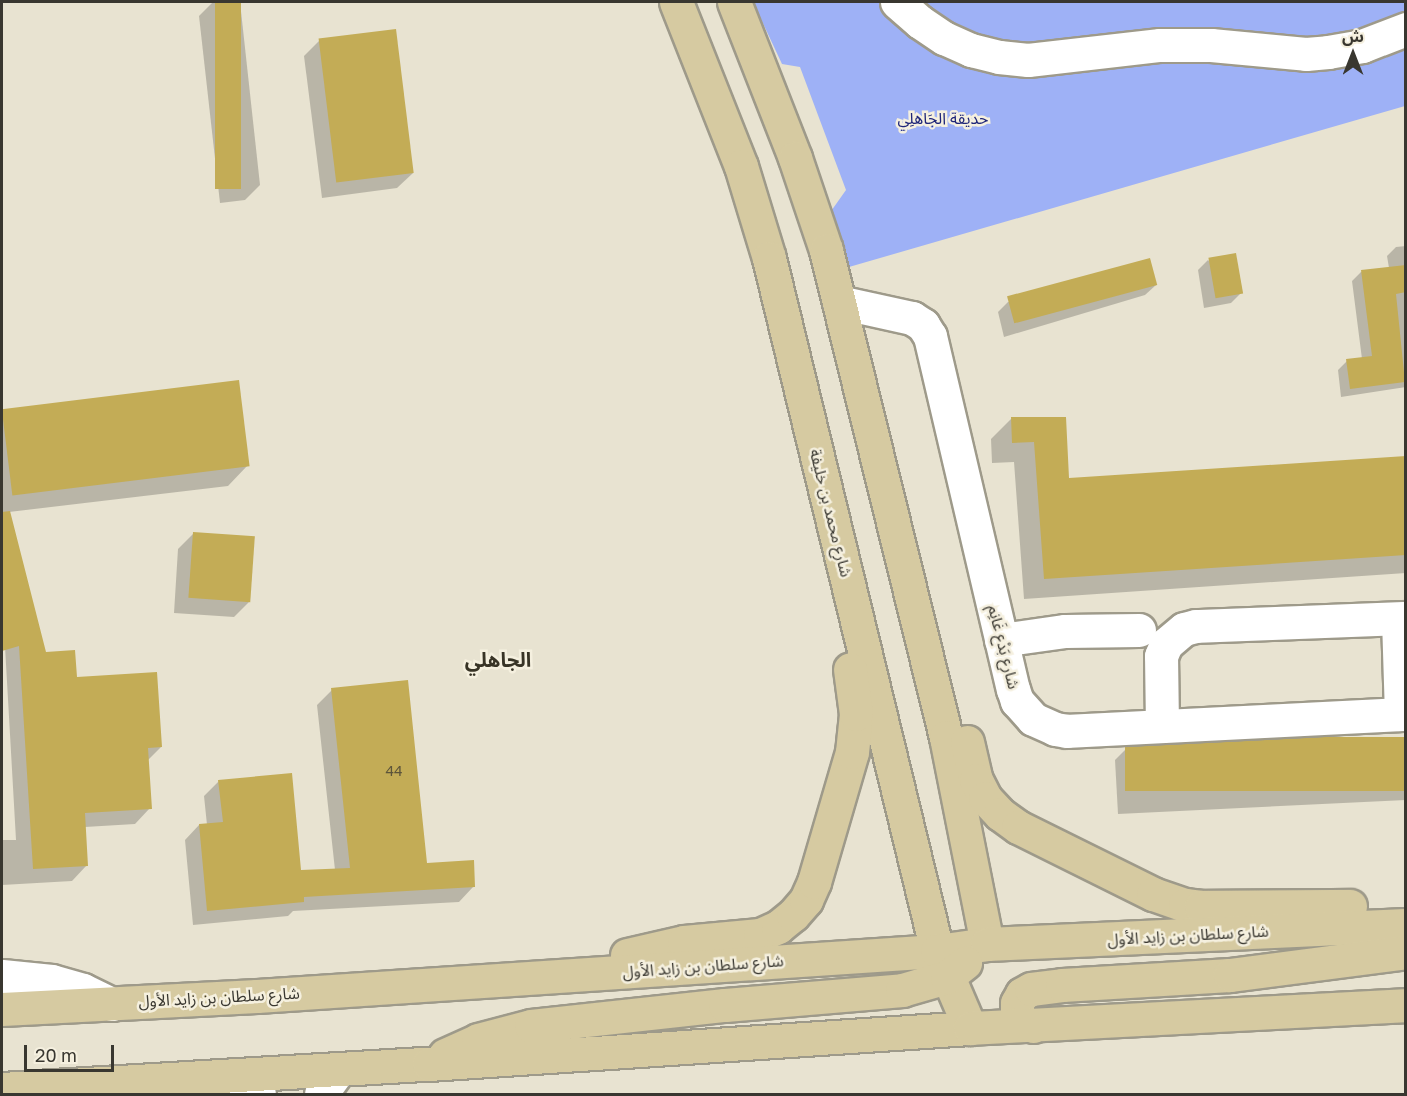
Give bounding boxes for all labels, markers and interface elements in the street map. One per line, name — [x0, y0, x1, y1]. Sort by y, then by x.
north arrow — [1323, 24, 1383, 84]
text: ش — [1342, 26, 1364, 46]
park label: حديقة الجَاهلِي — [898, 108, 988, 128]
street label: شارع محمد بن خليفة — [806, 447, 856, 579]
street label: شارع بَدْع غَانِم — [984, 603, 1024, 691]
district label: الجاهلي — [465, 647, 531, 671]
house number: 44 — [385, 763, 403, 779]
street label: شارع سلطان بن زايد الأول — [1107, 921, 1269, 949]
street label: شارع سلطان بن زايد الأول — [622, 951, 784, 981]
street label: شارع سلطان بن زايد الأول — [138, 983, 300, 1011]
scale bar — [27, 1033, 117, 1071]
text: 20 m — [35, 1044, 77, 1066]

